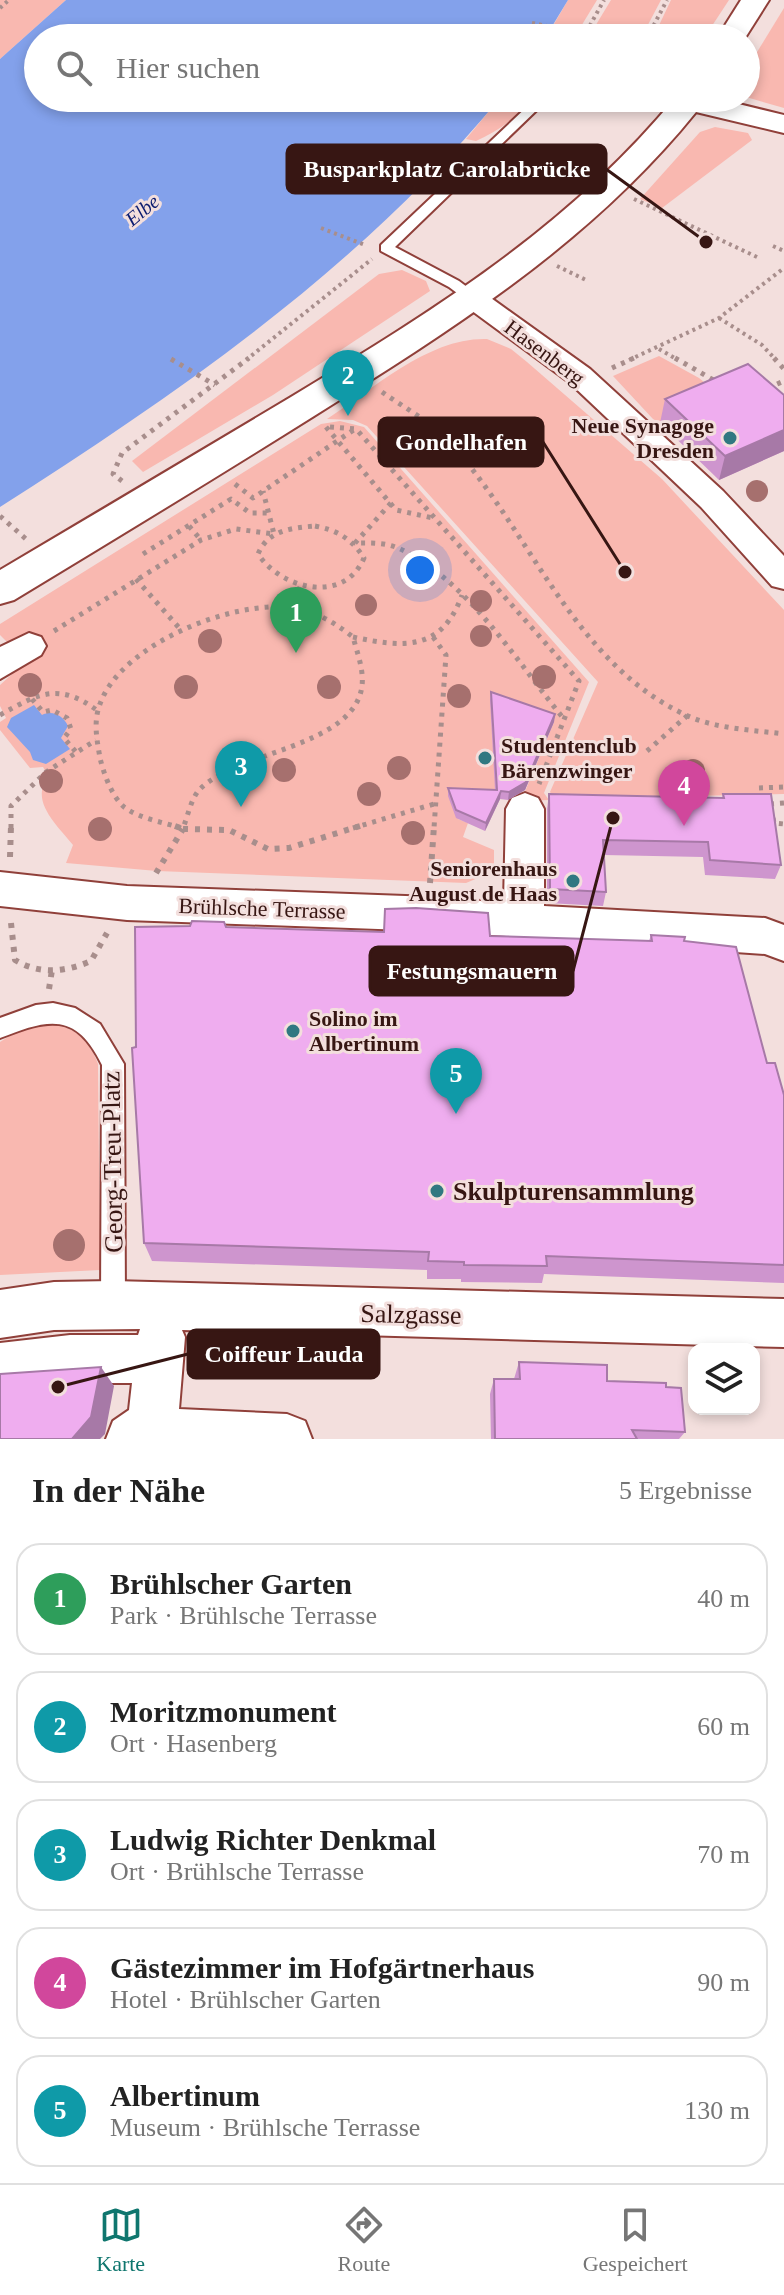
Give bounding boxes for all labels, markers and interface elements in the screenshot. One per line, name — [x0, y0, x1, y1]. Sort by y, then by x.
search box — [24, 24, 760, 112]
icon: search — [52, 46, 96, 90]
text: Hier suchen — [116, 51, 260, 84]
callout: Busparkplatz Carolabrücke — [287, 145, 606, 193]
text: Busparkplatz Carolabrücke — [304, 156, 591, 182]
water label: Elbe — [120, 190, 163, 231]
street label: Hasenberg — [500, 314, 590, 391]
pin: 2 — [322, 350, 374, 416]
place label: Neue Synagoge Dresden — [572, 413, 714, 463]
callout: Gondelhafen — [379, 418, 543, 466]
text: Gondelhafen — [395, 429, 527, 455]
marker: Neue Synagoge Dresden — [721, 429, 739, 447]
your location — [400, 550, 440, 590]
pin: 1 — [270, 587, 322, 653]
place label: Studentenclub Bärenzwinger — [501, 733, 637, 783]
pin: 3 — [215, 741, 267, 807]
marker: Studentenclub Bärenzwinger — [476, 749, 494, 767]
pin: 4 — [658, 760, 710, 826]
place label: Seniorenhaus August de Haas — [409, 856, 557, 906]
marker: Seniorenhaus August de Haas — [564, 872, 582, 890]
street label: Brühlsche Terrasse — [178, 893, 346, 924]
callout: Festungsmauern — [370, 947, 573, 995]
text: Festungsmauern — [387, 958, 557, 984]
place label: Solino im Albertinum — [309, 1006, 419, 1056]
marker: Solino im Albertinum — [284, 1022, 302, 1040]
pin: 5 — [430, 1048, 482, 1114]
street label: Georg-Treu-Platz — [96, 1071, 129, 1253]
place label: Skulpturensammlung — [453, 1177, 694, 1206]
marker: Skulpturensammlung — [428, 1182, 446, 1200]
street label: Salzgasse — [360, 1299, 462, 1330]
callout: Coiffeur Lauda — [188, 1330, 379, 1378]
text: Coiffeur Lauda — [205, 1341, 363, 1367]
map controls — [688, 1343, 760, 1415]
button: layers — [688, 1343, 760, 1415]
text: In der Nähe — [32, 1472, 205, 1509]
text: 5 Ergebnisse — [619, 1476, 752, 1505]
text: Brühlscher Garten — [110, 1567, 352, 1600]
text: 1 — [54, 1584, 67, 1613]
text: 40 m — [697, 1584, 750, 1613]
text: Park · Brühlsche Terrasse — [110, 1601, 377, 1630]
text: Moritzmonument — [110, 1695, 337, 1728]
text: 2 — [54, 1712, 67, 1741]
text: 60 m — [697, 1712, 750, 1741]
text: Ort · Hasenberg — [110, 1729, 277, 1758]
text: Ludwig Richter Denkmal — [110, 1823, 436, 1856]
text: 3 — [54, 1840, 67, 1869]
text: 70 m — [697, 1840, 750, 1869]
text: Ort · Brühlsche Terrasse — [110, 1857, 364, 1886]
text: Gästezimmer im Hofgärtnerhaus — [110, 1951, 534, 1984]
text: 4 — [54, 1968, 67, 1997]
text: 90 m — [697, 1968, 750, 1997]
text: Hotel · Brühlscher Garten — [110, 1985, 381, 2014]
text: Albertinum — [110, 2079, 260, 2112]
text: 5 — [54, 2096, 67, 2125]
text: 130 m — [684, 2096, 750, 2125]
text: Museum · Brühlsche Terrasse — [110, 2113, 420, 2142]
tab: Karte — [96, 2203, 145, 2277]
tab: Route — [338, 2203, 390, 2277]
tab: Gespeichert — [583, 2203, 688, 2277]

